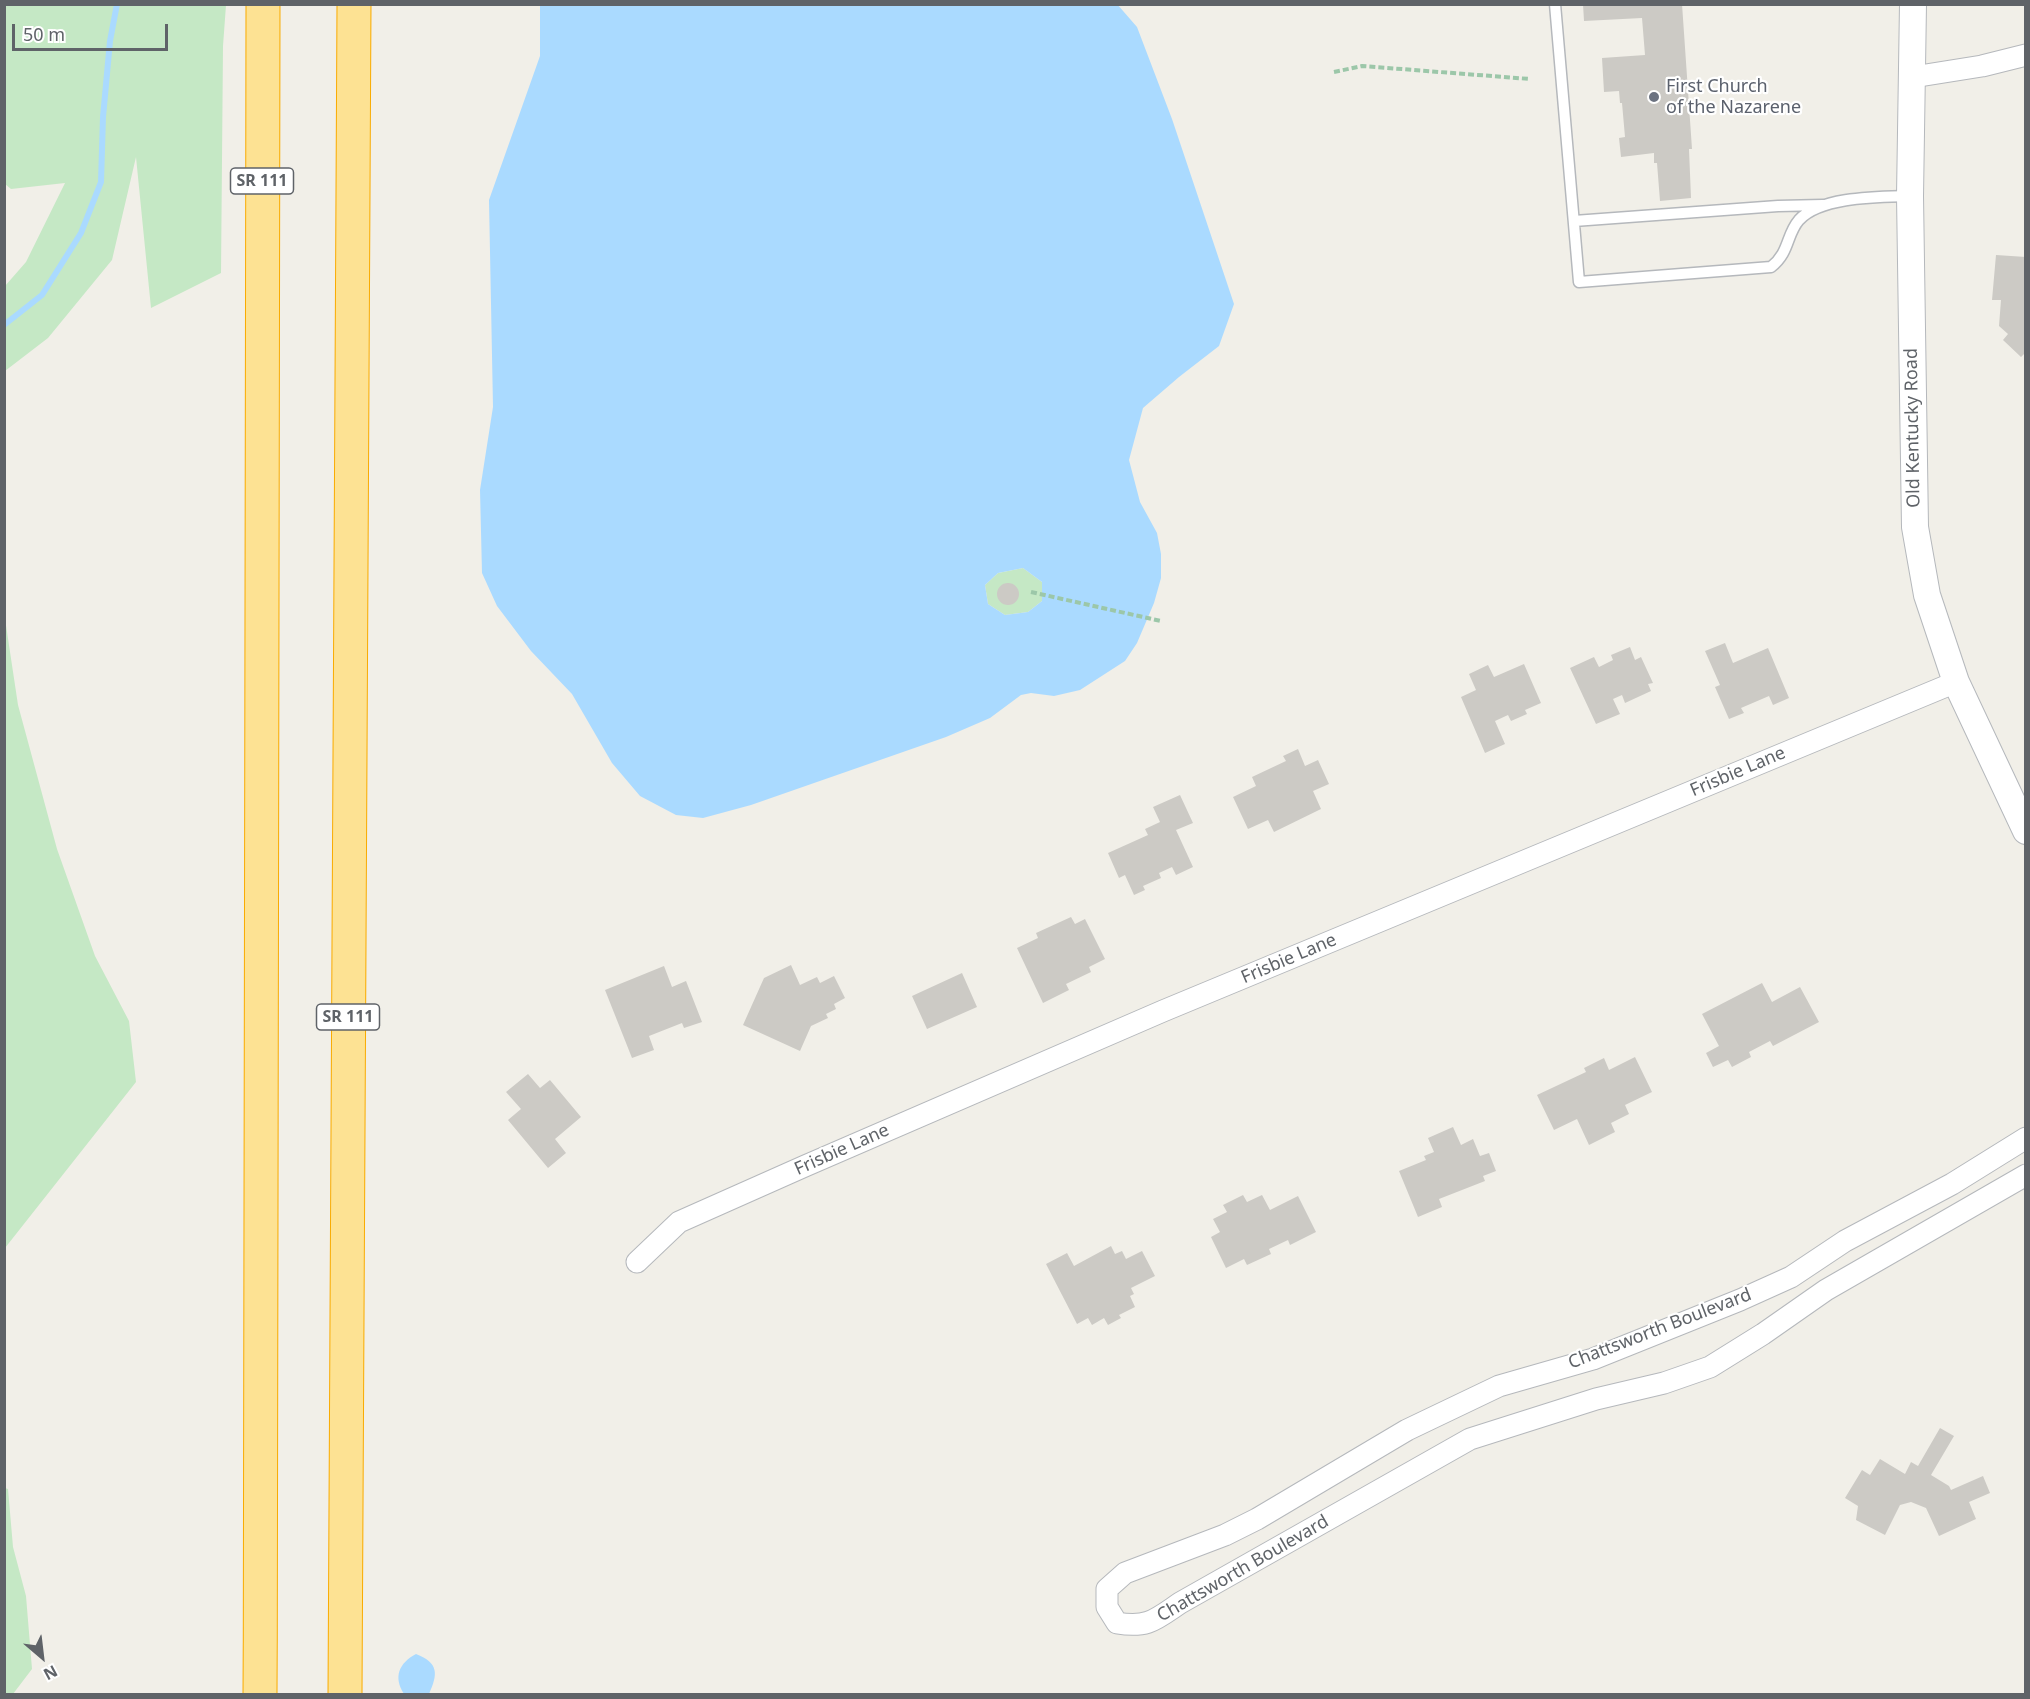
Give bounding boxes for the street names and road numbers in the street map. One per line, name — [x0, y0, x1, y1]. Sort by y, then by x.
road number: SR 111 — [230, 168, 294, 194]
street label: Old Kentucky Road — [1901, 348, 1925, 508]
street label: Frisbie Lane — [1687, 742, 1789, 802]
street label: Frisbie Lane — [1238, 929, 1340, 989]
road number: SR 111 — [316, 1004, 380, 1030]
street label: Frisbie Lane — [791, 1120, 893, 1180]
street label: Chattsworth Boulevard — [1565, 1284, 1755, 1374]
street label: Chattsworth Boulevard — [1153, 1511, 1333, 1627]

